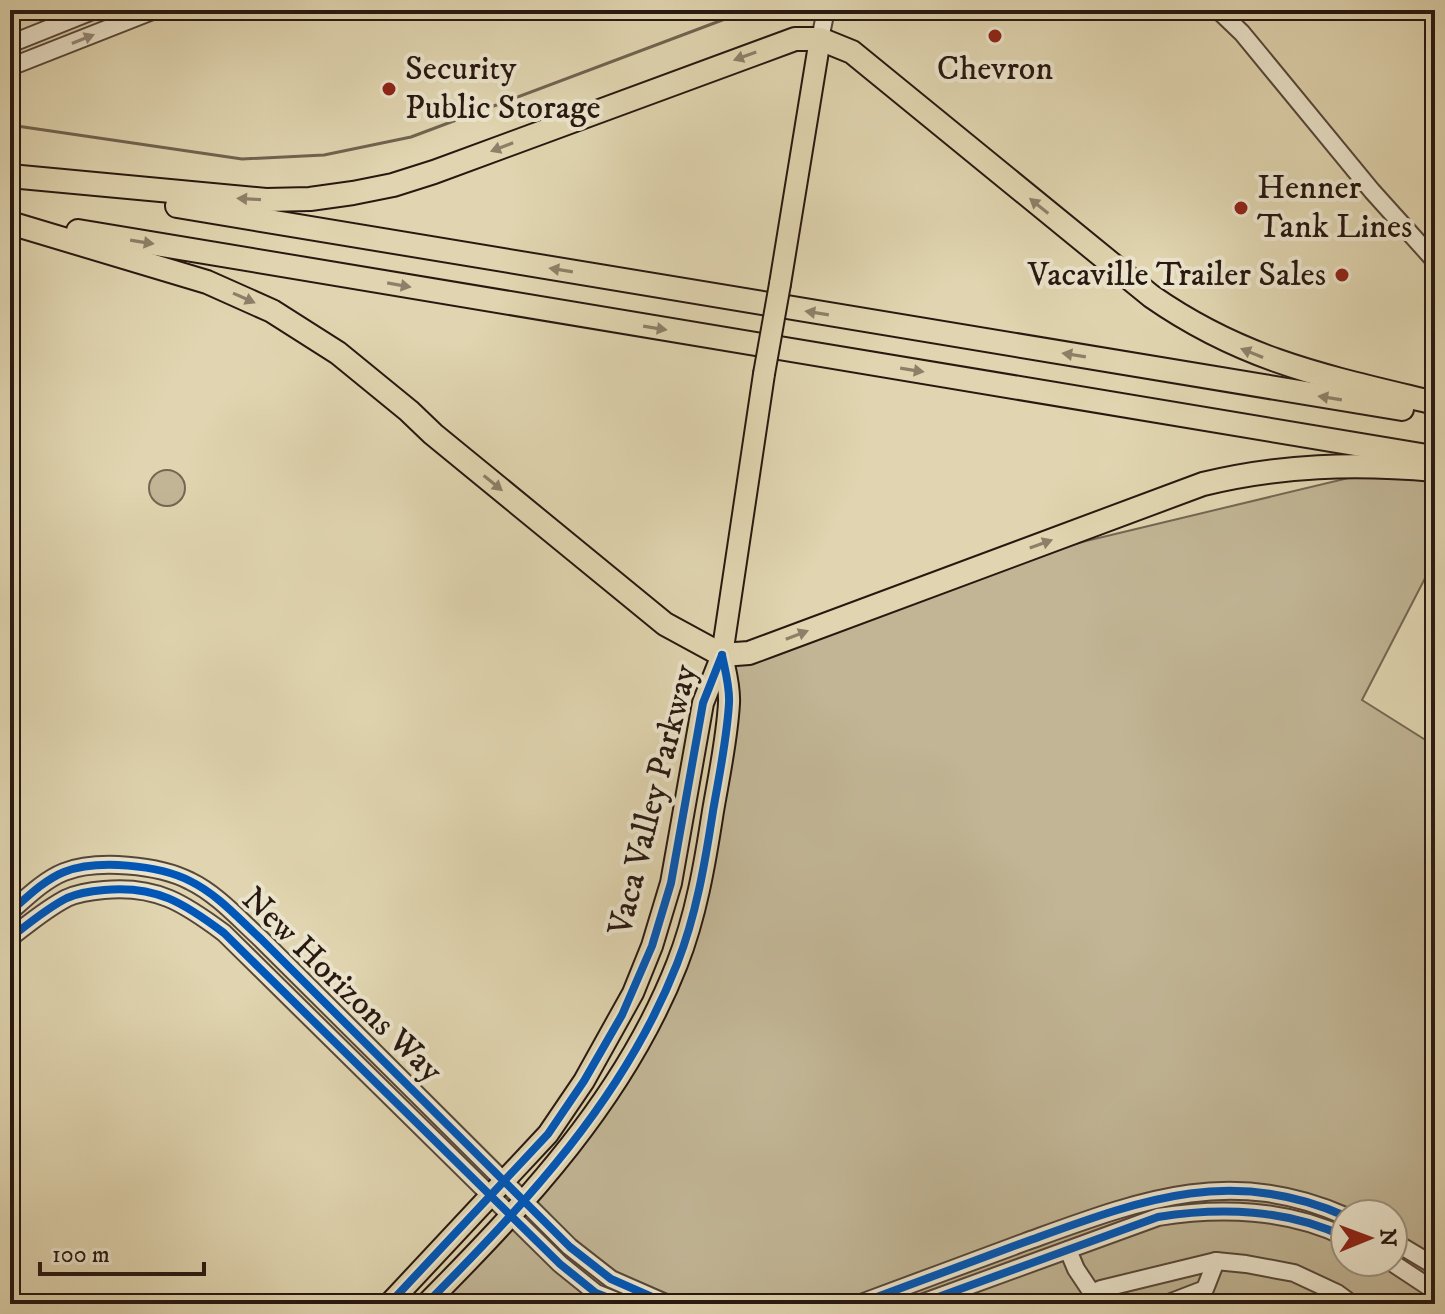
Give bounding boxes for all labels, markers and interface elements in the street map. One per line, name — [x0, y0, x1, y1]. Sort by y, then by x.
marker: Chevron — [986, 27, 1004, 45]
one-way arrow — [71, 32, 95, 45]
place label: Security Public Storage — [405, 48, 601, 129]
place label: Chevron — [937, 48, 1053, 90]
one-way arrow — [733, 50, 757, 63]
marker: Security Public Storage — [380, 80, 398, 98]
one-way arrow — [490, 141, 514, 154]
place label: Henner Tank Lines — [1257, 167, 1412, 248]
one-way arrow — [236, 192, 261, 205]
one-way arrow — [1029, 198, 1049, 215]
marker: Henner Tank Lines — [1232, 199, 1250, 217]
one-way arrow — [130, 236, 155, 249]
place label: Vacaville Trailer Sales — [1027, 254, 1326, 296]
one-way arrow — [548, 263, 573, 276]
marker: Vacaville Trailer Sales — [1333, 266, 1351, 284]
one-way arrow — [386, 280, 411, 292]
one-way arrow — [232, 291, 256, 305]
one-way arrow — [804, 306, 829, 318]
one-way arrow — [643, 322, 668, 335]
one-way arrow — [1240, 346, 1264, 359]
one-way arrow — [1061, 349, 1086, 361]
one-way arrow — [899, 365, 924, 377]
one-way arrow — [1317, 391, 1342, 404]
one-way arrow — [483, 474, 503, 491]
one-way arrow — [1029, 537, 1053, 549]
one-way arrow — [785, 628, 809, 641]
street label: Vaca Valley Parkway — [599, 659, 707, 941]
street label: New Horizons Way — [233, 878, 452, 1092]
north arrow — [1329, 1198, 1409, 1278]
scale bar — [40, 1226, 204, 1276]
text: N — [1374, 1228, 1401, 1247]
text: 100 m — [52, 1240, 110, 1270]

